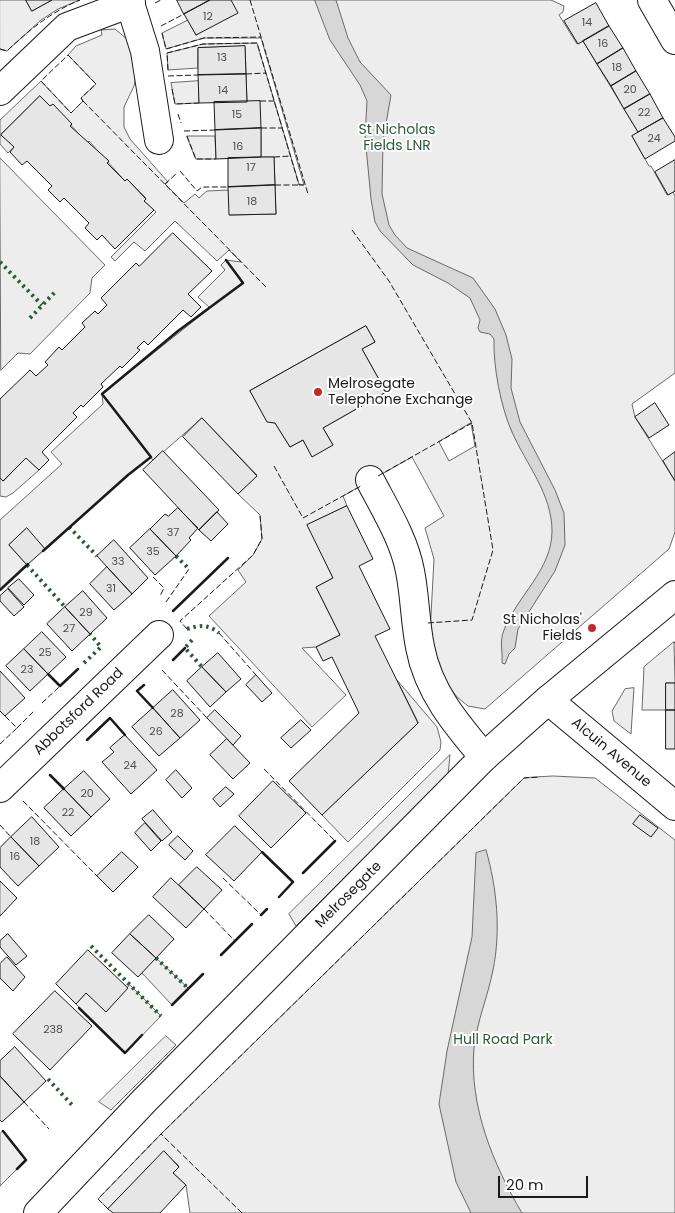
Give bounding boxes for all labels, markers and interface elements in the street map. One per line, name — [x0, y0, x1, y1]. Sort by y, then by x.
house number: 12 — [203, 10, 213, 24]
house number: 14 — [582, 16, 592, 30]
house number: 16 — [598, 37, 608, 51]
house number: 13 — [217, 51, 227, 65]
house number: 18 — [612, 61, 622, 75]
house number: 20 — [623, 83, 637, 97]
house number: 14 — [218, 84, 228, 98]
house number: 22 — [638, 106, 650, 120]
house number: 15 — [232, 108, 242, 122]
park label: St Nicholas Fields LNR — [359, 122, 435, 154]
house number: 24 — [647, 132, 661, 146]
house number: 16 — [233, 140, 243, 154]
house number: 17 — [246, 161, 256, 175]
house number: 18 — [247, 195, 257, 209]
place label: Melrosegate Telephone Exchange — [328, 376, 473, 408]
marker: Melrosegate Telephone Exchange — [312, 386, 324, 398]
house number: 37 — [167, 526, 179, 540]
house number: 35 — [146, 545, 160, 559]
house number: 33 — [112, 555, 124, 569]
house number: 31 — [106, 582, 116, 596]
house number: 29 — [79, 606, 93, 620]
place label: St Nicholas' Fields — [503, 612, 582, 644]
house number: 27 — [63, 622, 75, 636]
marker: St Nicholas' Fields — [586, 622, 598, 634]
house number: 25 — [38, 646, 52, 660]
house number: 23 — [21, 663, 33, 677]
street label: Abbotsford Road — [31, 665, 127, 759]
house number: 28 — [170, 707, 184, 721]
street label: Alcuin Avenue — [568, 715, 654, 791]
house number: 26 — [149, 725, 163, 739]
house number: 24 — [123, 759, 137, 773]
house number: 20 — [80, 787, 94, 801]
house number: 22 — [62, 806, 74, 820]
house number: 18 — [30, 835, 40, 849]
house number: 16 — [10, 850, 20, 864]
street label: Melrosegate — [312, 858, 386, 932]
house number: 238 — [43, 1023, 63, 1037]
park label: Hull Road Park — [453, 1032, 553, 1048]
scale bar — [500, 1166, 590, 1198]
text: 20 m — [506, 1174, 544, 1195]

